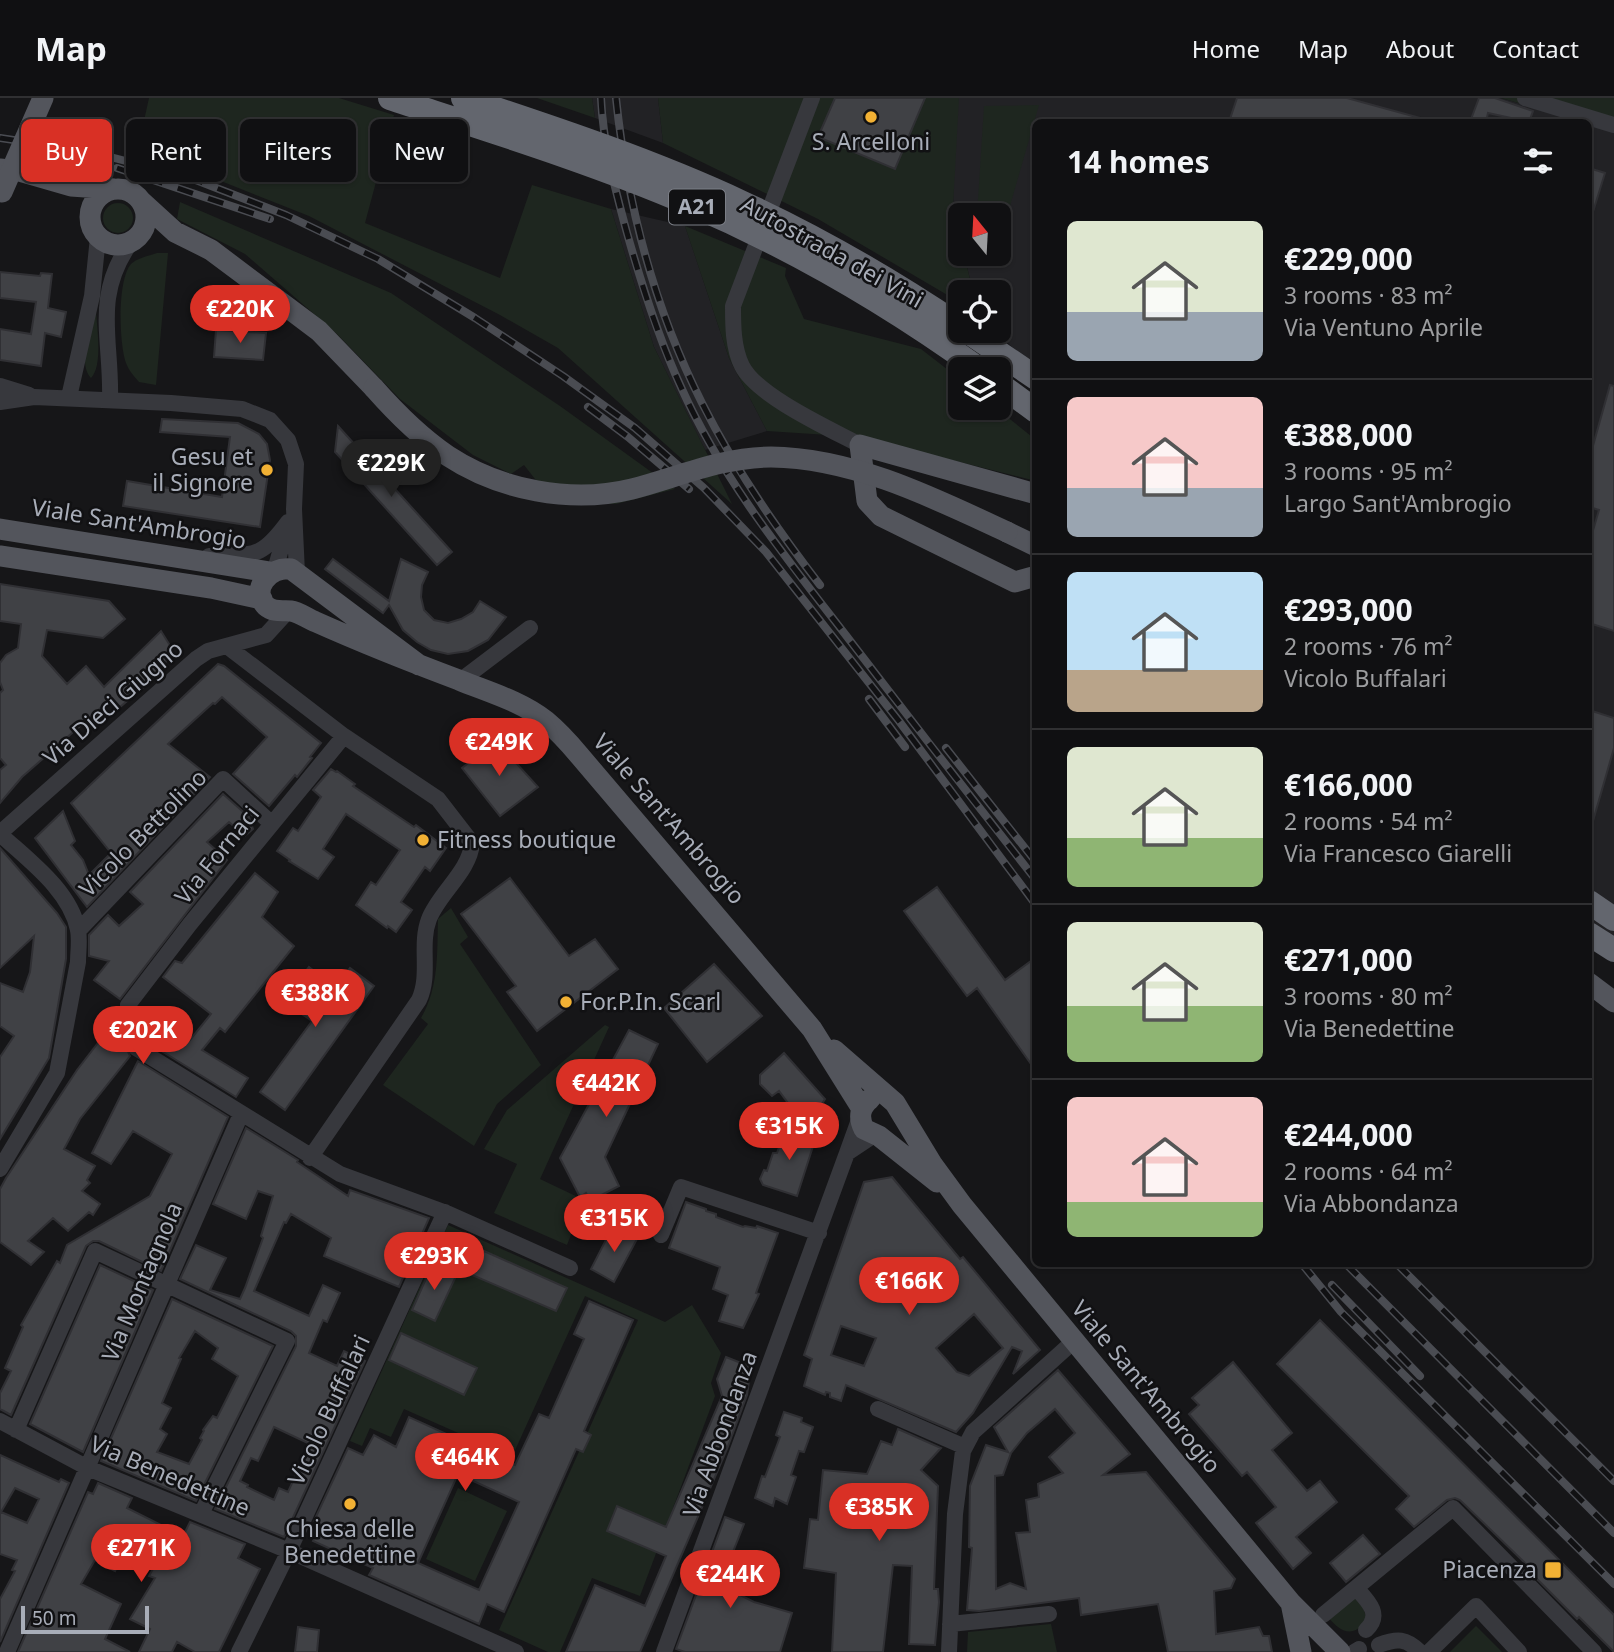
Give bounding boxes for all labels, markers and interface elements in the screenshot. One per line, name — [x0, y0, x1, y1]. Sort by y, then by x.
text: Map — [35, 26, 107, 71]
text: Home — [1192, 32, 1260, 65]
text: Map — [1298, 32, 1348, 65]
text: About — [1386, 32, 1454, 65]
text: Contact — [1492, 32, 1579, 65]
marker: S. Arcelloni — [863, 109, 879, 125]
chip: Buy — [21, 119, 112, 182]
chip: Rent — [126, 119, 226, 182]
chip: Filters — [240, 119, 356, 182]
chip: New — [370, 119, 468, 182]
place label: S. Arcelloni — [812, 125, 930, 157]
text: 14 homes — [1067, 141, 1210, 182]
icon: filters — [1519, 142, 1557, 180]
street label: Autostrada dei Vini — [735, 188, 930, 315]
road number: A21 — [669, 190, 725, 224]
north arrow — [948, 203, 1012, 266]
map controls — [948, 203, 1011, 420]
text: €229,000 — [1284, 238, 1413, 279]
icon: home — [1123, 249, 1207, 333]
text: 3 rooms · 83 m² — [1284, 279, 1453, 311]
button: locate — [948, 280, 1011, 343]
pin: €220K — [191, 286, 289, 345]
text: €220K — [206, 292, 274, 324]
text: Via Ventuno Aprile — [1284, 311, 1483, 343]
button: layers — [948, 357, 1011, 420]
text: €388,000 — [1284, 414, 1413, 455]
icon: home — [1123, 425, 1207, 509]
place label: Gesu et il Signore — [152, 440, 253, 498]
pin: €229K — [342, 440, 440, 499]
text: €229K — [357, 446, 425, 478]
text: 3 rooms · 95 m² — [1284, 455, 1453, 487]
marker: Gesu et il Signore — [259, 462, 275, 478]
text: Largo Sant'Ambrogio — [1284, 487, 1512, 519]
street label: Viale Sant'Ambrogio — [30, 490, 249, 556]
text: €293,000 — [1284, 589, 1413, 630]
icon: home — [1123, 600, 1207, 684]
text: 2 rooms · 76 m² — [1284, 630, 1453, 662]
street label: Via Dieci Giugno — [35, 632, 189, 772]
text: Vicolo Buffalari — [1284, 662, 1447, 694]
pin: €249K — [450, 718, 548, 778]
text: €249K — [465, 725, 533, 757]
street label: Viale Sant'Ambrogio — [587, 726, 753, 911]
street label: Vicolo Bettolino — [71, 761, 213, 903]
text: €166,000 — [1284, 764, 1413, 805]
icon: home — [1123, 775, 1207, 859]
street label: Via Fornaci — [167, 798, 266, 910]
text: 2 rooms · 54 m² — [1284, 805, 1453, 837]
place label: Fitness boutique — [437, 823, 616, 855]
marker: Fitness boutique — [415, 832, 431, 848]
text: Via Francesco Giarelli — [1284, 837, 1512, 869]
text: €271,000 — [1284, 939, 1413, 980]
icon: home — [1123, 950, 1207, 1034]
pin: €388K — [266, 970, 364, 1029]
text: €388K — [281, 976, 349, 1008]
text: 3 rooms · 80 m² — [1284, 980, 1453, 1012]
place label: For.P.In. Scarl — [580, 985, 721, 1017]
marker: For.P.In. Scarl — [558, 994, 574, 1010]
pin: €202K — [94, 1006, 192, 1066]
text: Via Benedettine — [1284, 1012, 1455, 1044]
text: €202K — [109, 1013, 177, 1045]
pin: €442K — [557, 1060, 655, 1119]
text: €442K — [572, 1066, 640, 1098]
pin: €315K — [740, 1102, 838, 1162]
text: €315K — [755, 1109, 823, 1141]
text: €244,000 — [1284, 1114, 1413, 1155]
icon: home — [1123, 1125, 1207, 1209]
text: 2 rooms · 64 m² — [1284, 1155, 1453, 1187]
text: Via Abbondanza — [1284, 1187, 1459, 1219]
pin: €315K — [565, 1194, 663, 1254]
street label: Via Montagnola — [93, 1197, 189, 1366]
text: €315K — [580, 1201, 648, 1233]
pin: €293K — [385, 1232, 483, 1292]
text: €293K — [400, 1239, 468, 1271]
pin: €166K — [860, 1258, 958, 1317]
text: €166K — [875, 1264, 943, 1296]
street label: Viale Sant'Ambrogio — [1065, 1293, 1229, 1480]
street label: Vicolo Buffalari — [279, 1329, 377, 1490]
street label: Via Abbondanza — [674, 1346, 764, 1521]
street label: Via Benedettine — [86, 1427, 255, 1523]
pin: €464K — [416, 1434, 514, 1493]
text: €464K — [431, 1440, 499, 1472]
pin: €385K — [830, 1484, 928, 1543]
text: €385K — [845, 1490, 913, 1522]
marker: Chiesa delle Benedettine — [342, 1496, 358, 1512]
place label: Chiesa delle Benedettine — [284, 1512, 416, 1570]
pin: €271K — [92, 1524, 190, 1584]
text: €271K — [107, 1531, 175, 1563]
pin: €244K — [681, 1550, 779, 1610]
place label: Piacenza — [1442, 1553, 1537, 1585]
text: €244K — [696, 1557, 764, 1589]
marker: Piacenza — [1543, 1560, 1563, 1580]
scale bar — [21, 1603, 149, 1635]
text: 50 m — [32, 1605, 76, 1631]

